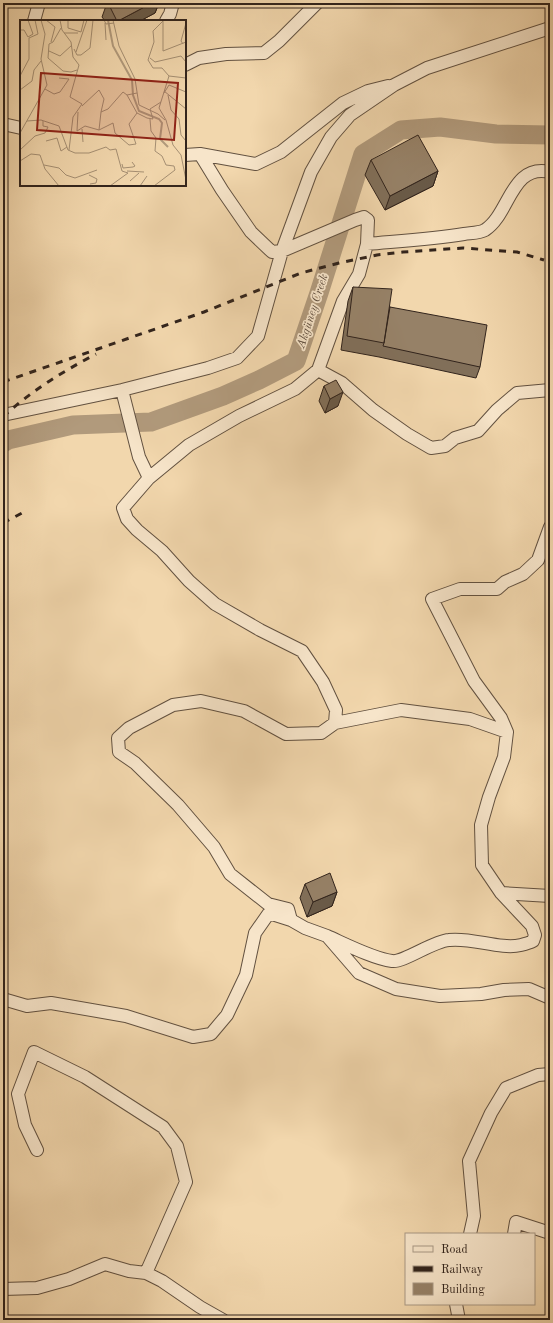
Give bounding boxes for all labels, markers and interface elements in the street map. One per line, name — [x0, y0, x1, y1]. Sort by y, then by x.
inset map — [20, 20, 186, 186]
water label: Akgüney Creek — [294, 272, 331, 351]
legend — [405, 1233, 535, 1305]
text: Road — [441, 1244, 468, 1256]
text: Railway — [441, 1264, 484, 1276]
text: Building — [441, 1284, 485, 1296]

